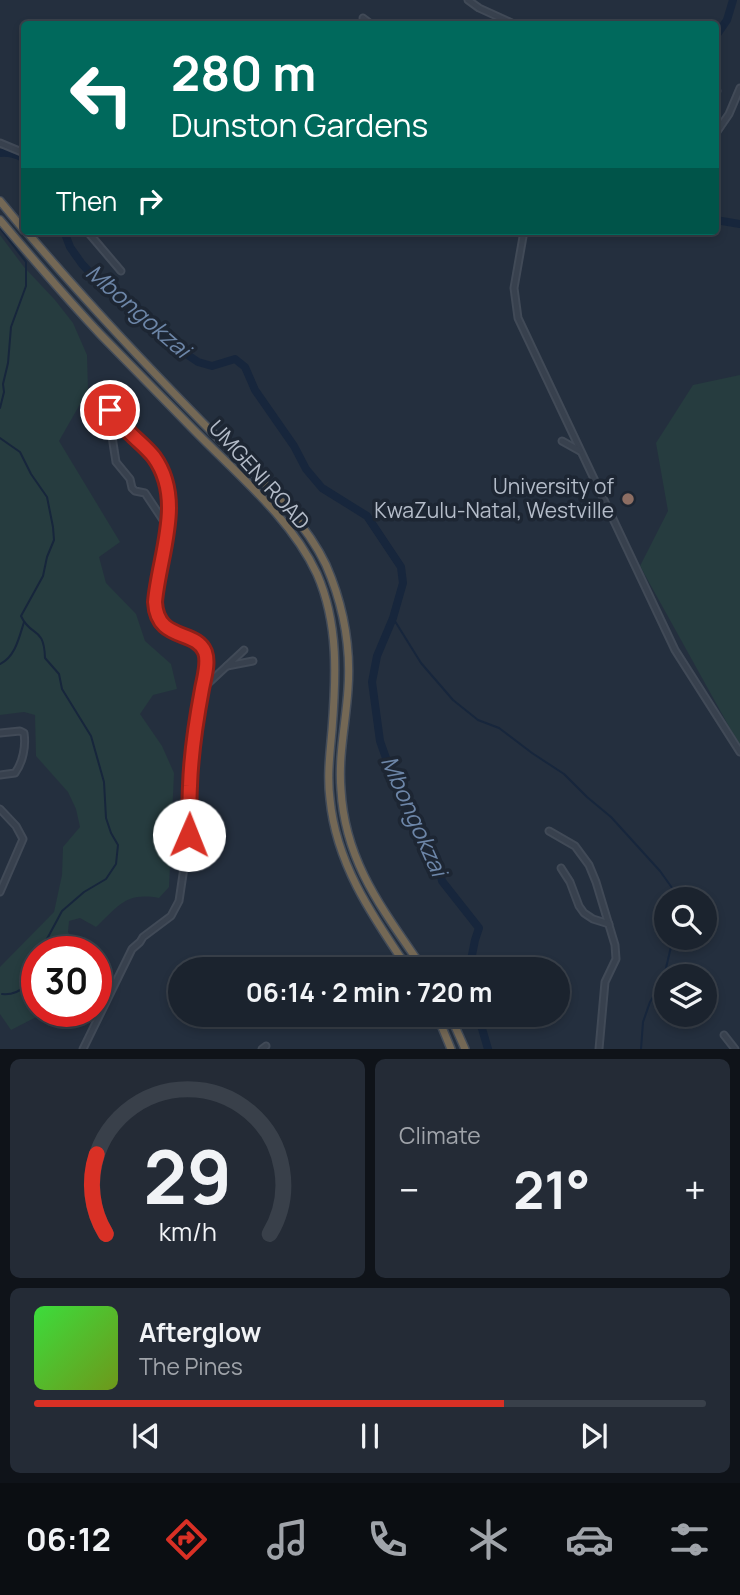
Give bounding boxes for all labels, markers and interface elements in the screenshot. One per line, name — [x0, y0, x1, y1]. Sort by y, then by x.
text: 280 m — [171, 39, 316, 106]
icon: left — [56, 49, 147, 140]
text: Dunston Gardens — [171, 103, 428, 147]
icon: right — [131, 182, 169, 220]
text: Then — [56, 183, 117, 219]
water label: Mbongokzai — [80, 256, 200, 366]
pin — [80, 380, 140, 440]
icon: arrive — [91, 391, 129, 429]
street label: UMGENI ROAD — [203, 414, 316, 535]
place label: University of KwaZulu-Natal, Westville — [374, 472, 615, 524]
marker: University of KwaZulu-Natal, Westville — [620, 491, 636, 507]
water label: Mbongokzai — [374, 750, 457, 883]
position arrow — [152, 798, 226, 872]
map controls — [654, 887, 717, 1027]
button: search — [654, 887, 717, 950]
speed limit sign: 30 — [21, 936, 112, 1027]
button: layers — [654, 964, 717, 1027]
text: 06:14 · 2 min · 720 m — [246, 974, 492, 1010]
text: Climate — [399, 1119, 481, 1151]
text: 29 — [143, 1127, 232, 1227]
text: 21° — [513, 1154, 590, 1225]
text: − — [399, 1163, 420, 1215]
text: + — [684, 1163, 706, 1215]
text: km/h — [158, 1214, 217, 1249]
text: Afterglow — [139, 1314, 261, 1350]
text: The Pines — [139, 1350, 243, 1382]
icon: previous — [127, 1417, 165, 1455]
icon: pause — [351, 1417, 389, 1455]
icon: next — [575, 1417, 613, 1455]
icon: directions — [162, 1515, 211, 1564]
icon: music — [263, 1515, 312, 1564]
icon: phone — [363, 1515, 412, 1564]
icon: climate — [464, 1515, 513, 1564]
icon: car — [565, 1515, 614, 1564]
icon: filters — [665, 1515, 714, 1564]
text: 06:12 — [26, 1517, 111, 1561]

